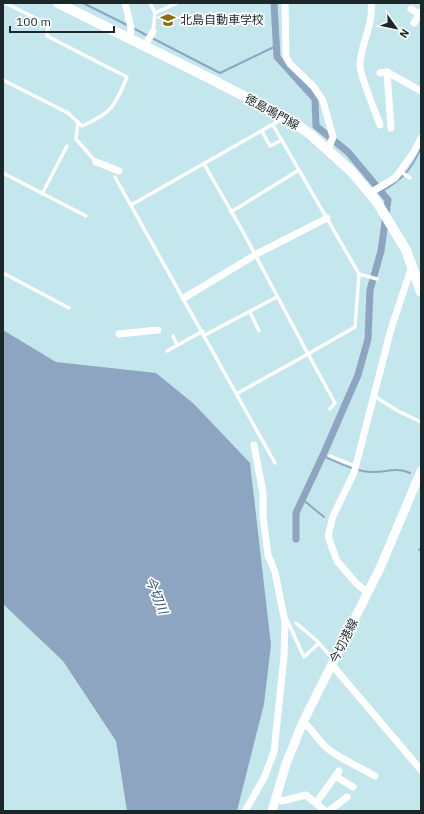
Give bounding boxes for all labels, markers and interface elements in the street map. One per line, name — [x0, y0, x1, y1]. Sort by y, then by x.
scale bar — [10, 8, 114, 34]
north arrow — [376, 8, 416, 48]
school or university icon: 北島自動車学校 — [159, 11, 177, 29]
place label: 北島自動車学校 — [180, 12, 264, 27]
text: 100 m — [16, 14, 51, 29]
text: N — [396, 26, 412, 41]
street label: 徳島鳴門線 — [242, 90, 302, 133]
water label: 今切川 — [141, 574, 172, 618]
street label: 今切港線 — [326, 616, 361, 666]

